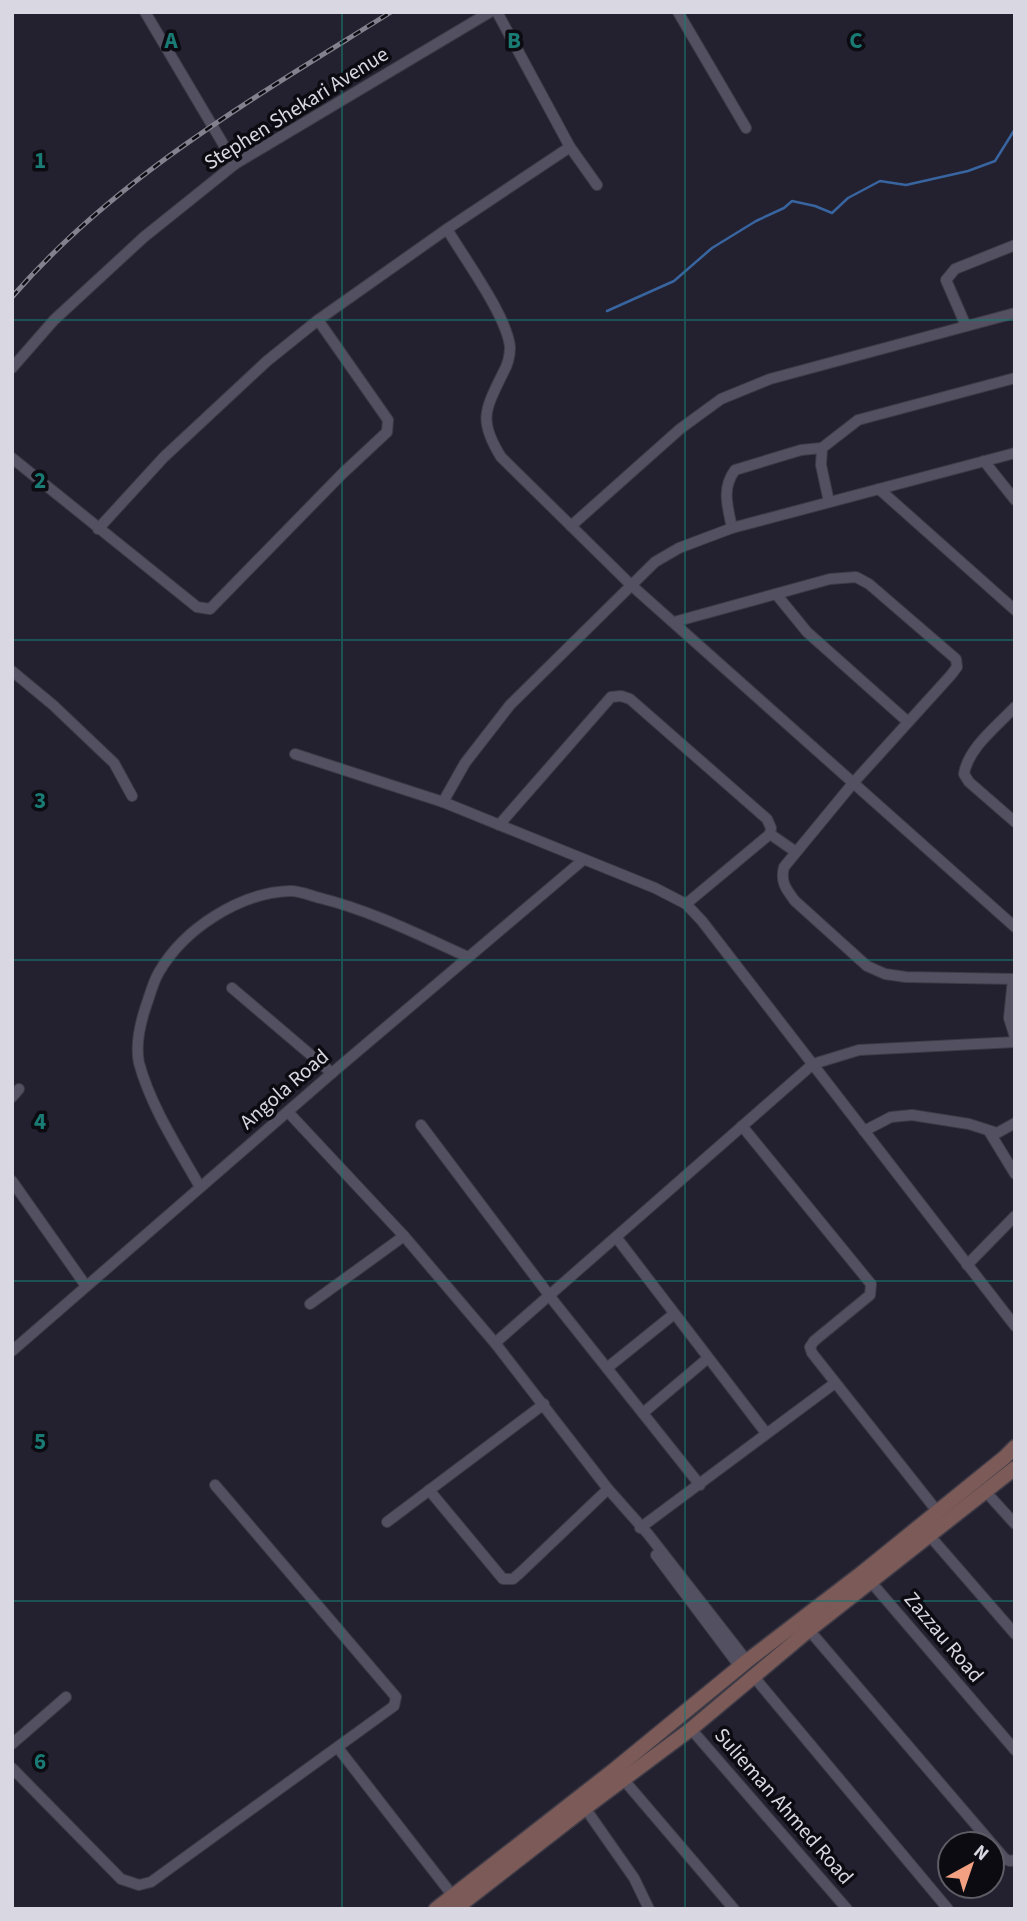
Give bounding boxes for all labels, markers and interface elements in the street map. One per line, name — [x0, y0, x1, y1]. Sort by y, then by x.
text: A — [163, 24, 178, 57]
text: B — [507, 24, 521, 57]
text: C — [849, 24, 863, 57]
street label: Stephen Shekari Avenue — [198, 39, 394, 177]
text: 1 — [34, 144, 46, 177]
text: 2 — [34, 464, 46, 497]
text: 3 — [34, 784, 46, 817]
street label: Angola Road — [233, 1042, 335, 1136]
text: 4 — [34, 1105, 46, 1138]
text: 5 — [34, 1425, 46, 1458]
street label: Zazzau Road — [897, 1585, 991, 1689]
street label: Sulieman Ahmed Road — [707, 1721, 861, 1891]
text: 6 — [34, 1745, 46, 1778]
north arrow — [936, 1830, 1006, 1900]
text: N — [967, 1839, 994, 1868]

